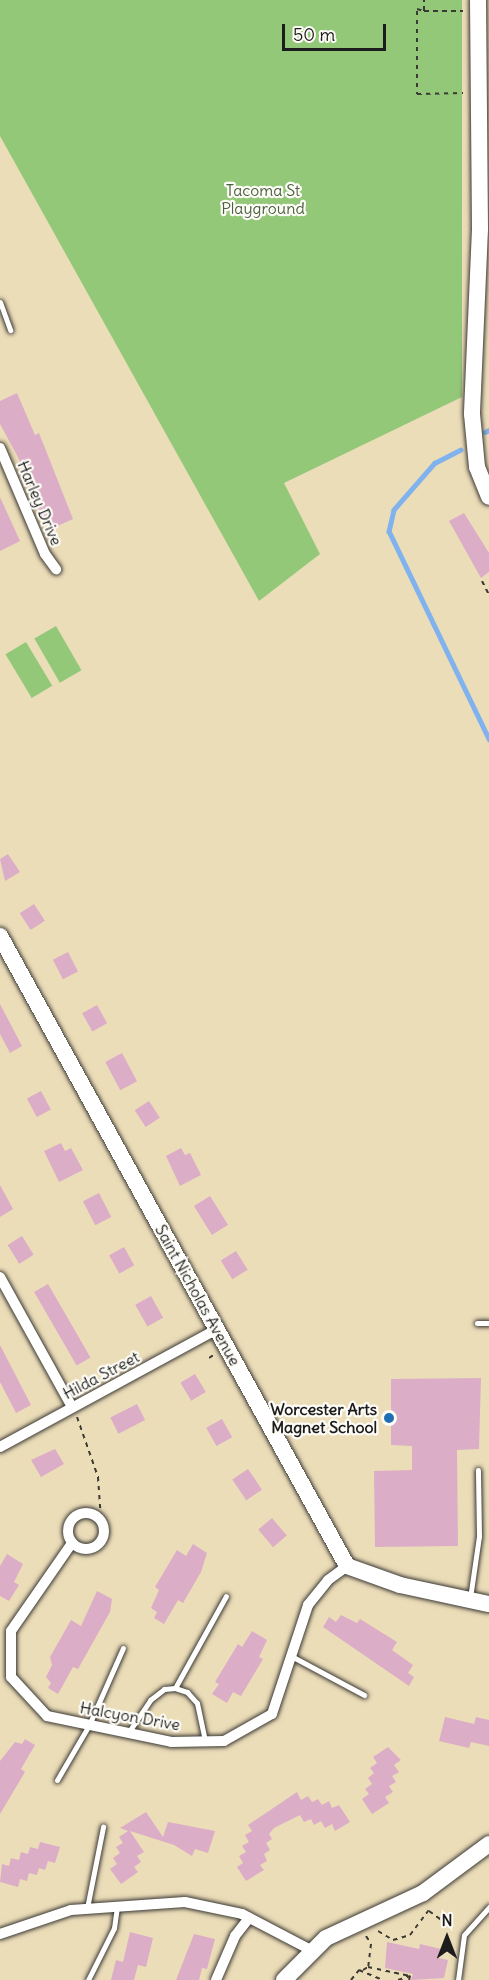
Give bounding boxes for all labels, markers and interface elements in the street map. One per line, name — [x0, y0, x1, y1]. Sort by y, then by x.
scale bar — [285, 12, 388, 50]
text: 50 m — [293, 23, 335, 46]
park label: Tacoma St Playground — [221, 180, 305, 218]
street label: Harley Drive — [14, 458, 66, 548]
street label: Saint Nicholas Avenue — [151, 1221, 245, 1369]
street label: Hilda Street — [60, 1347, 142, 1403]
place label: Worcester Arts Magnet School — [270, 1399, 377, 1437]
marker: Worcester Arts Magnet School — [382, 1411, 396, 1425]
street label: Halcyon Drive — [78, 1698, 182, 1734]
north arrow — [417, 1908, 477, 1968]
text: N — [441, 1910, 453, 1930]

